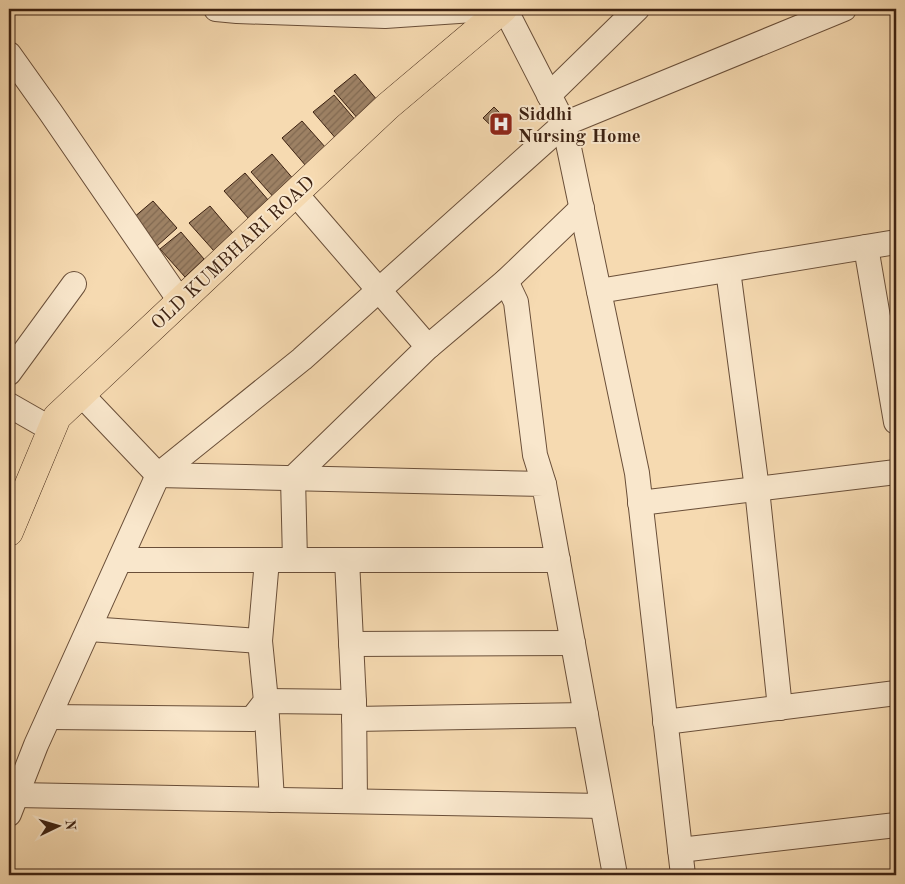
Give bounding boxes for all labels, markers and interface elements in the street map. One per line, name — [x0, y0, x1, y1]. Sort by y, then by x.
place label: Siddhi Nursing Home — [518, 106, 641, 147]
hospital icon: Siddhi Nursing Home — [488, 111, 514, 137]
street label: OLD KUMBHARI ROAD — [148, 173, 319, 334]
north arrow — [32, 802, 82, 852]
text: N — [63, 819, 77, 831]

